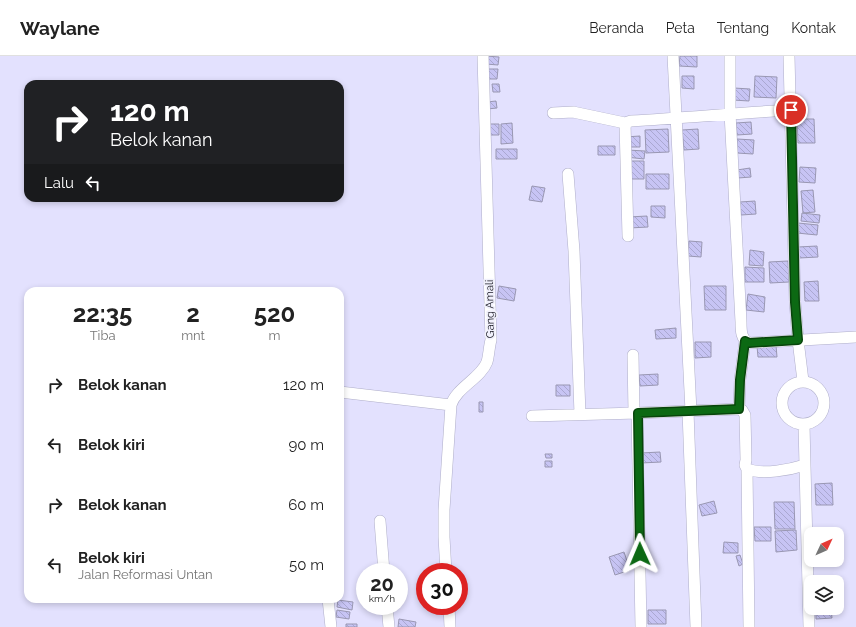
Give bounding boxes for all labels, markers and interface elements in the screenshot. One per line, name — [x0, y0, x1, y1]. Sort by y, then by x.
text: Waylane — [20, 17, 100, 39]
text: Beranda — [589, 20, 644, 36]
text: Peta — [666, 20, 695, 36]
text: Tentang — [717, 20, 769, 36]
text: Kontak — [791, 20, 836, 36]
pin — [774, 93, 808, 127]
text: 120 m — [110, 95, 190, 128]
icon: right — [44, 96, 96, 148]
icon: arrive — [780, 99, 802, 121]
text: Belok kanan — [110, 129, 212, 150]
icon: left — [82, 172, 104, 194]
text: Lalu — [44, 174, 74, 192]
street label: Gang Amali — [483, 280, 497, 338]
text: 22:35 — [73, 299, 132, 328]
text: 2 — [186, 299, 200, 328]
text: 520 — [254, 299, 295, 328]
text: Tiba — [90, 328, 116, 343]
text: mnt — [181, 328, 205, 343]
text: m — [269, 328, 280, 343]
icon: right — [44, 374, 66, 396]
text: Belok kanan — [78, 376, 167, 394]
text: 120 m — [283, 376, 324, 394]
icon: left — [44, 434, 66, 456]
text: Belok kiri — [78, 436, 145, 454]
text: 90 m — [288, 436, 324, 454]
icon: right — [44, 494, 66, 516]
text: Belok kanan — [78, 496, 167, 514]
text: 60 m — [288, 496, 324, 514]
north arrow — [804, 527, 844, 567]
map controls — [804, 527, 844, 615]
position arrow — [619, 533, 661, 575]
text: Belok kiri — [78, 549, 145, 567]
icon: left — [44, 554, 66, 576]
text: 50 m — [289, 556, 324, 574]
speed limit sign: 30 — [416, 563, 468, 615]
text: Jalan Reformasi Untan — [78, 567, 213, 582]
text: 20 — [370, 572, 394, 596]
button: layers — [804, 575, 844, 615]
text: km/h — [369, 593, 395, 604]

